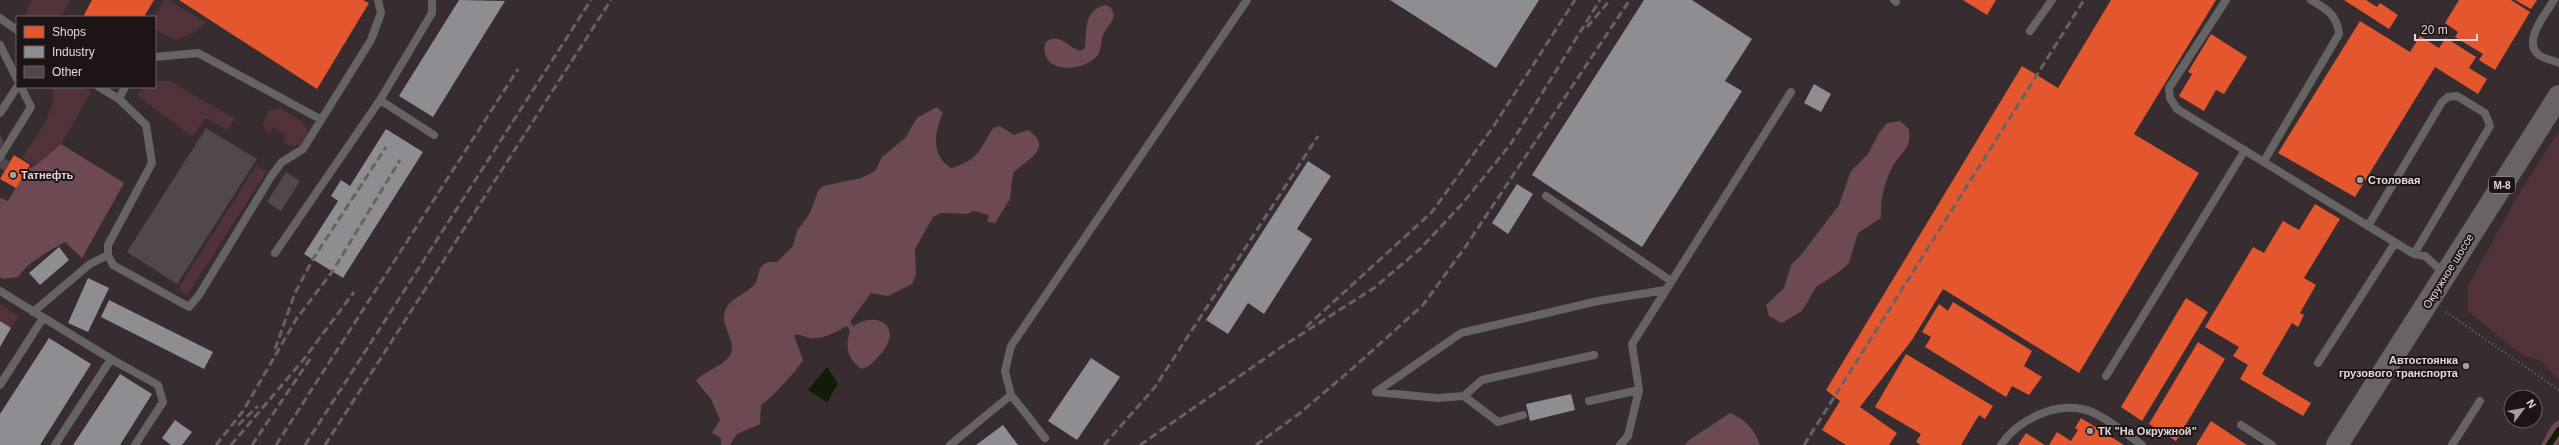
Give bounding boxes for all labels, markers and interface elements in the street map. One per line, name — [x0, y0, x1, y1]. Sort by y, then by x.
legend — [16, 16, 156, 88]
scale bar — [2415, 16, 2477, 42]
text: 20 m — [2421, 23, 2448, 37]
text: Shops — [52, 25, 86, 39]
text: Industry — [52, 45, 95, 59]
text: Other — [52, 65, 82, 79]
place label: Татнефть — [21, 169, 74, 181]
marker: Татнефть — [8, 170, 18, 180]
place label: Столовая — [2368, 174, 2420, 186]
marker: Столовая — [2355, 175, 2365, 185]
road number: М-8 — [2489, 177, 2515, 193]
street label: Окружное шоссе — [2420, 231, 2476, 311]
place label: Автостоянка грузового транспорта — [2339, 354, 2459, 379]
marker: Автостоянка грузового транспорта — [2461, 361, 2471, 371]
north arrow — [2503, 389, 2543, 429]
text: N — [2524, 397, 2539, 410]
place label: ТК "На Окружной" — [2098, 425, 2197, 437]
marker: ТК "На Окружной" — [2085, 426, 2095, 436]

